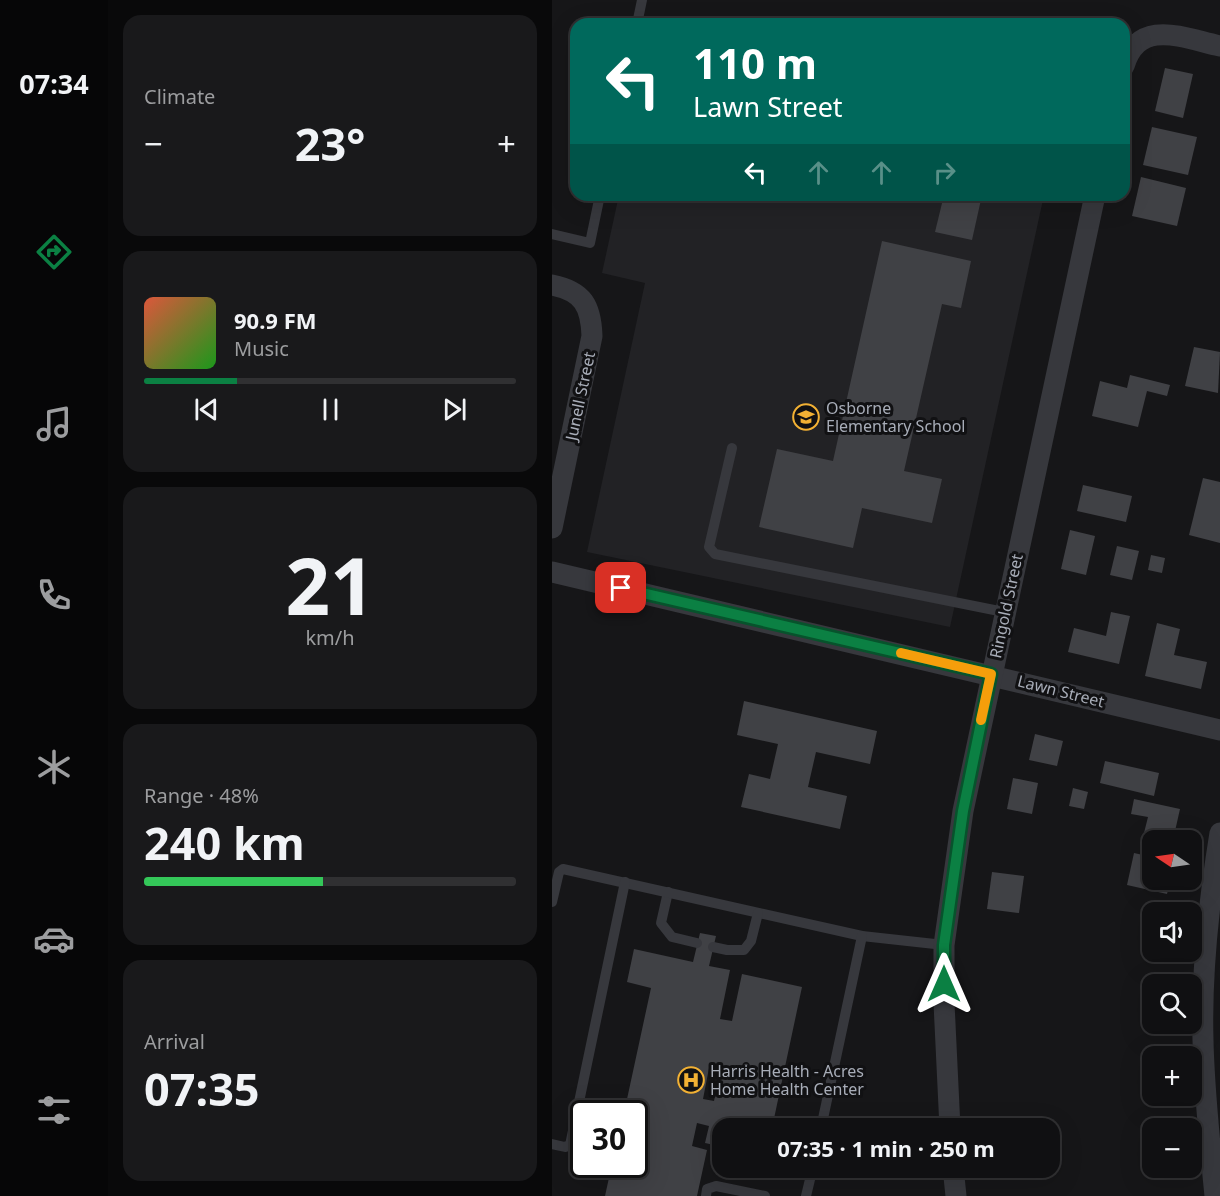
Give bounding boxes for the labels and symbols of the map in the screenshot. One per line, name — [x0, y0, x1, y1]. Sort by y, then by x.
street label: Junell Street — [559, 349, 600, 444]
place label: Osborne Elementary School — [826, 397, 965, 437]
school or university icon: Osborne Elementary School — [791, 402, 821, 432]
street label: Ringold Street — [984, 552, 1028, 660]
pin — [595, 562, 646, 613]
street label: Lawn Street — [1015, 670, 1107, 712]
north arrow — [1142, 830, 1202, 890]
position arrow — [912, 952, 976, 1016]
place label: Harris Health - Acres Home Health Center — [710, 1060, 864, 1100]
hospital icon: Harris Health - Acres Home Health Center — [676, 1065, 706, 1095]
speed limit sign: 30 — [570, 1100, 648, 1178]

